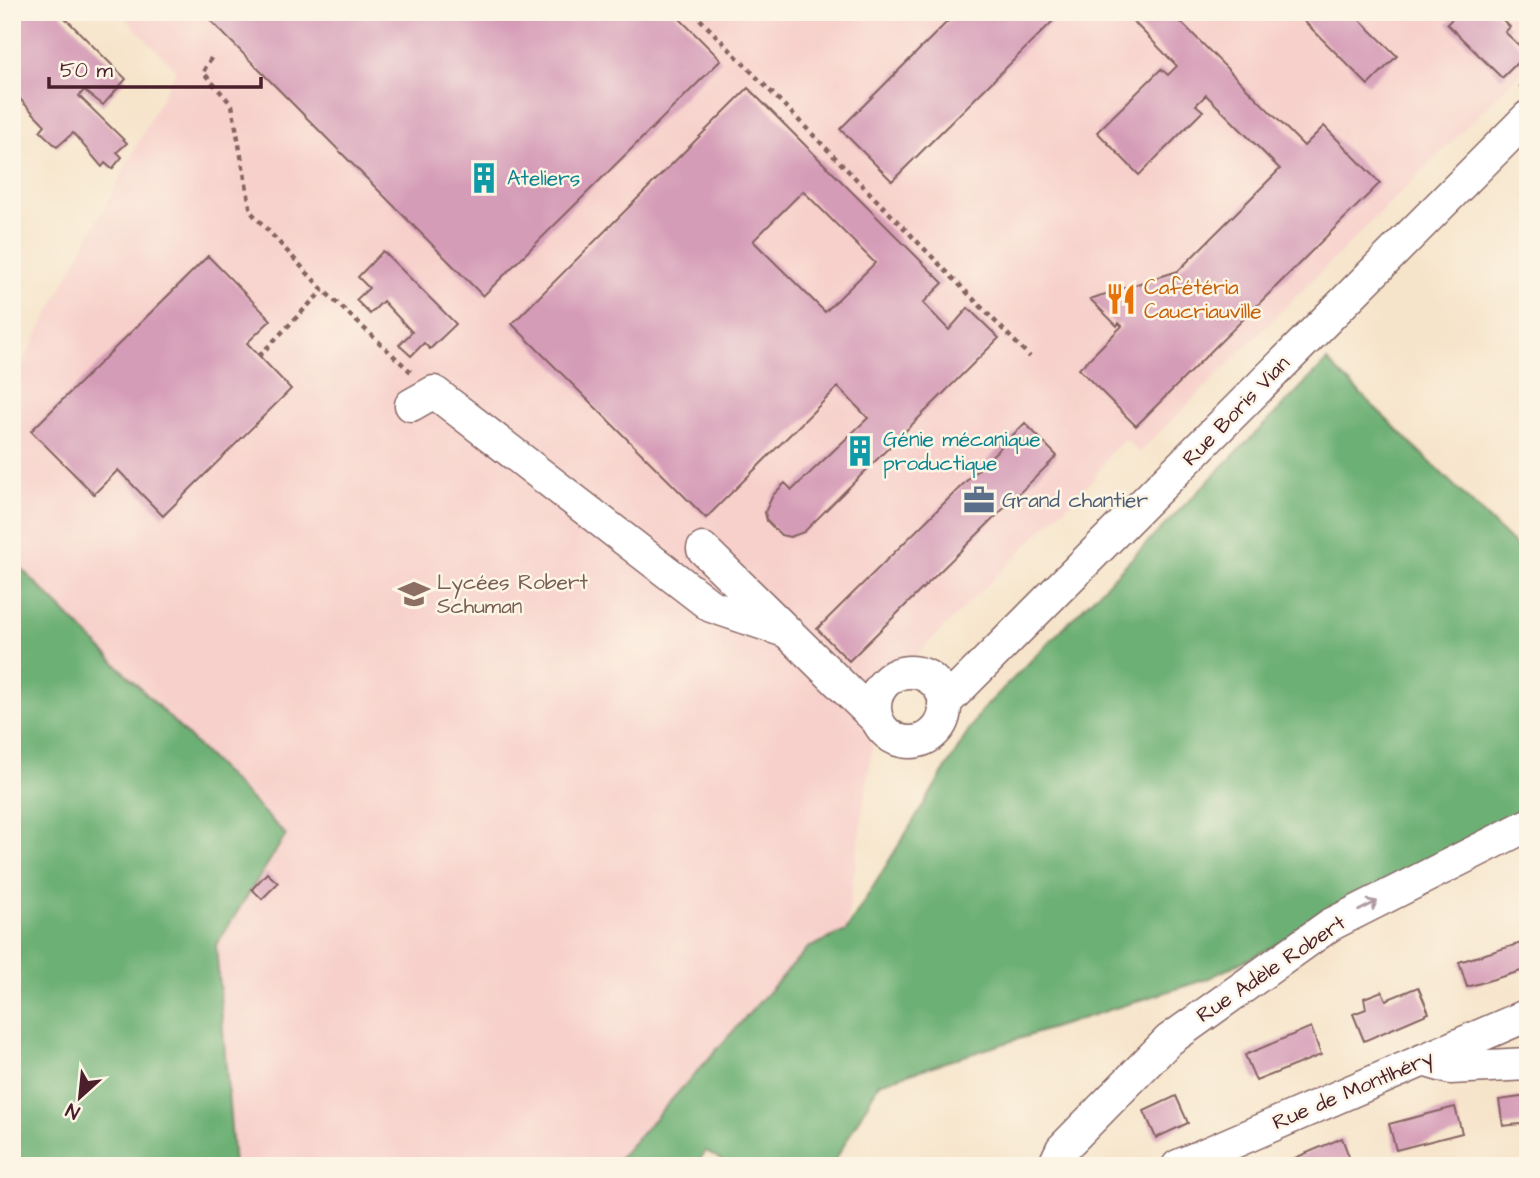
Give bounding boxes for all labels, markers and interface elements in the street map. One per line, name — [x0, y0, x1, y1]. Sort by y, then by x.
scale bar — [49, 46, 261, 90]
text: 50 m — [60, 56, 114, 85]
building icon: Ateliers — [467, 161, 501, 195]
place label: Ateliers — [507, 164, 580, 193]
place label: Cafétéria Caucriauville — [1144, 273, 1262, 326]
restaurant icon: Cafétéria Caucriauville — [1104, 282, 1138, 316]
street label: Rue Boris Vian — [1176, 349, 1296, 473]
place label: Génie mécanique productique — [883, 425, 1041, 479]
building icon: Génie mécanique productique — [843, 434, 877, 468]
office icon: Grand chantier — [962, 483, 996, 517]
place label: Grand chantier — [1002, 486, 1148, 515]
place label: Lycées Robert Schuman — [437, 568, 589, 621]
school or university icon: Lycées Robert Schuman — [397, 577, 431, 611]
one-way arrow — [1357, 899, 1378, 913]
street label: Rue Adèle Robert — [1191, 908, 1352, 1030]
street label: Rue de Montlhéry — [1268, 1043, 1439, 1139]
north arrow — [46, 1062, 116, 1132]
text: N — [61, 1096, 84, 1126]

